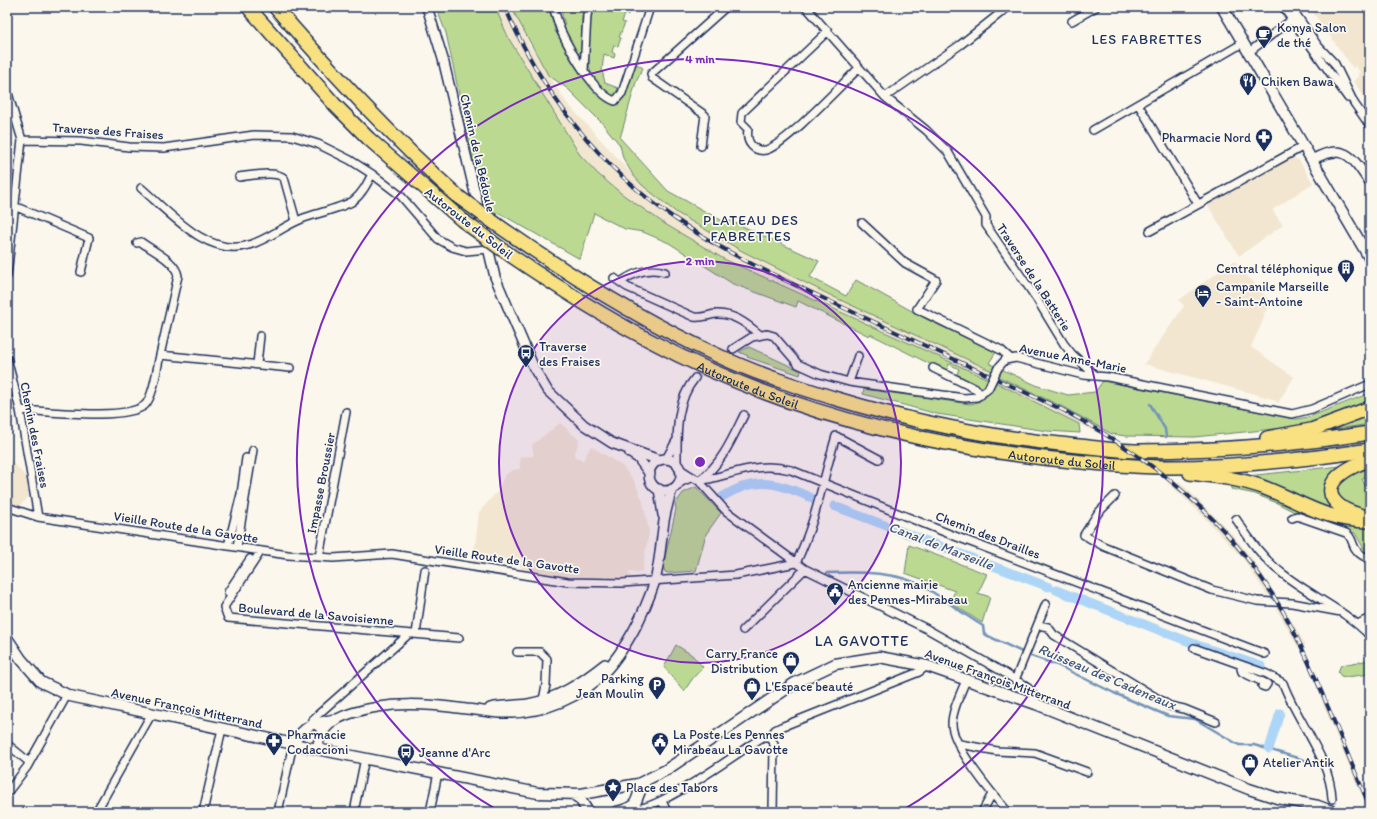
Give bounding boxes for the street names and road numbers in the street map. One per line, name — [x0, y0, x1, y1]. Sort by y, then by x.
street label: Chemin de la Bédoule — [457, 92, 499, 214]
street label: Traverse des Fraises — [52, 120, 164, 142]
street label: Autoroute du Soleil — [422, 184, 516, 262]
street label: Traverse de la Batterie — [994, 220, 1074, 334]
street label: Avenue Anne-Marie — [1018, 340, 1128, 376]
street label: Autoroute du Soleil — [695, 358, 801, 412]
street label: Chemin des Fraises — [17, 381, 53, 489]
street label: Impasse Broussier — [304, 431, 338, 535]
street label: Autoroute du Soleil — [1007, 446, 1116, 472]
street label: Vieille Route de la Gavotte — [113, 508, 259, 546]
street label: Chemin des Drailles — [933, 508, 1043, 562]
street label: Vieille Route de la Gavotte — [434, 541, 580, 577]
street label: Boulevard de la Savoisienne — [238, 600, 394, 628]
street label: Avenue François Mitterrand — [923, 646, 1073, 712]
street label: Avenue François Mitterrand — [110, 685, 264, 731]

